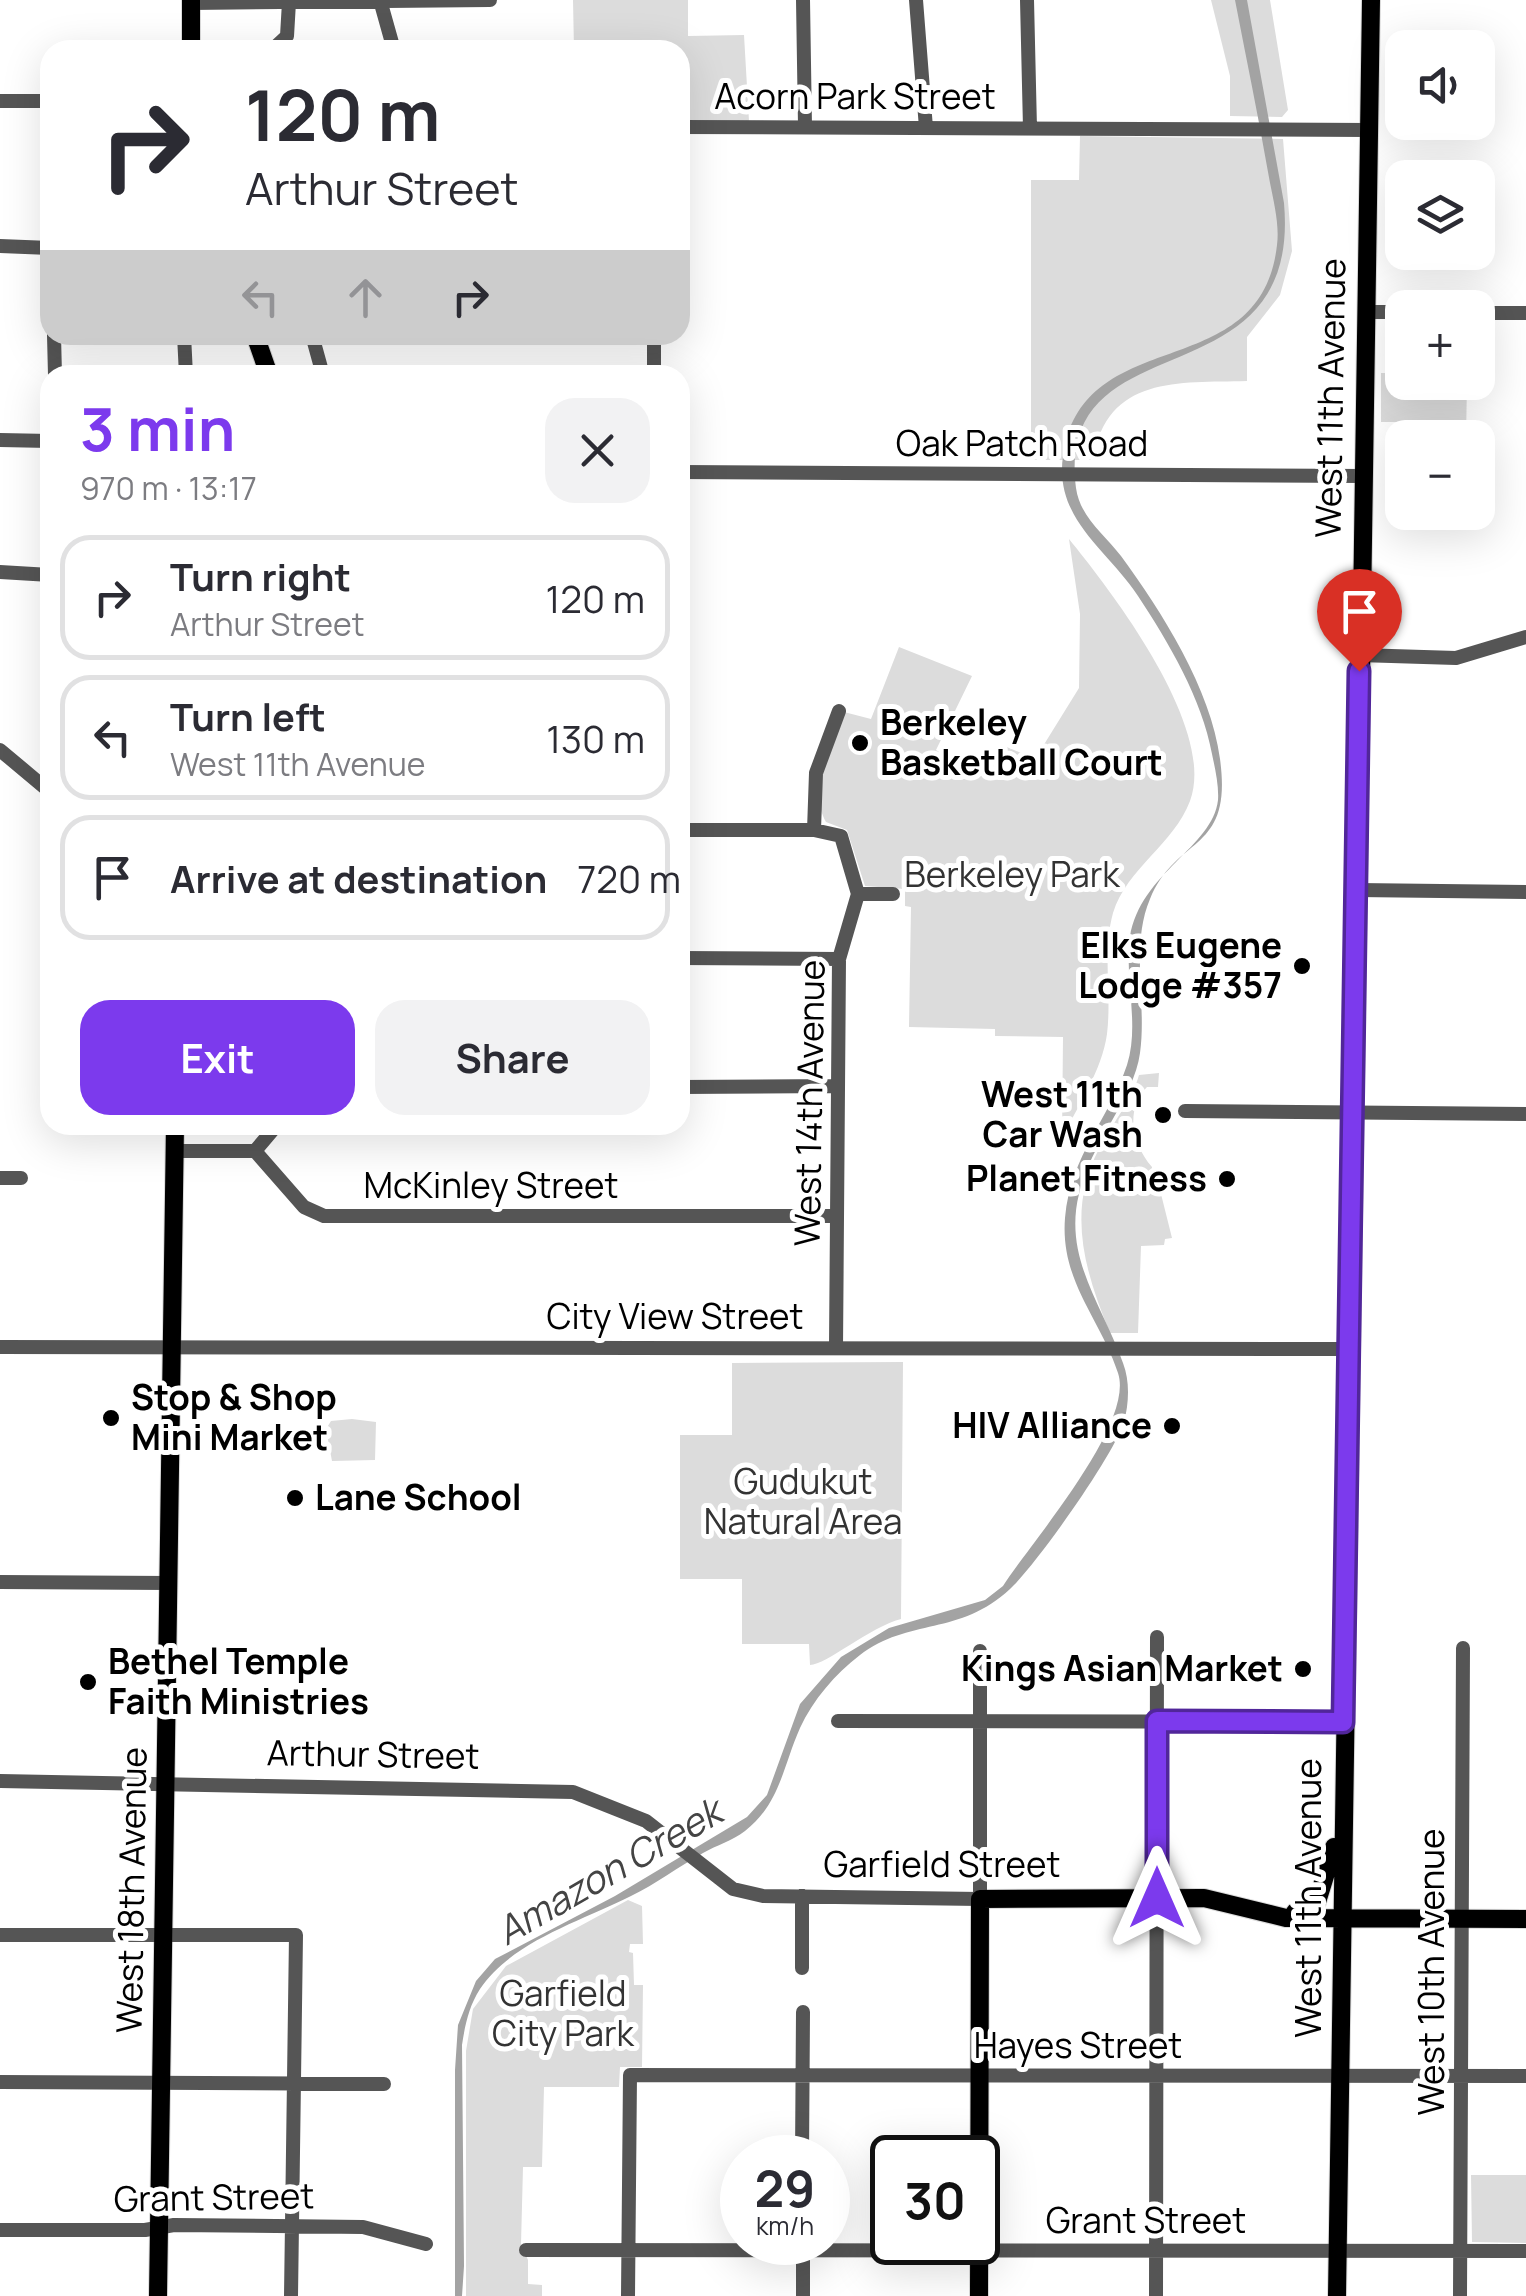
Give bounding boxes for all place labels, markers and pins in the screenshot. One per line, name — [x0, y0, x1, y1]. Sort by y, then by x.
pin — [1317, 569, 1402, 672]
place label: Berkeley Basketball Court — [880, 698, 1163, 786]
marker: Berkeley Basketball Court — [849, 732, 871, 754]
place label: Elks Eugene Lodge #357 — [1078, 921, 1282, 1009]
marker: Elks Eugene Lodge #357 — [1291, 955, 1313, 977]
place label: West 11th Car Wash — [981, 1070, 1143, 1158]
marker: West 11th Car Wash — [1152, 1104, 1174, 1126]
place label: Planet Fitness — [966, 1154, 1207, 1202]
marker: Planet Fitness — [1216, 1168, 1238, 1190]
place label: Stop & Shop Mini Market — [131, 1373, 337, 1461]
place label: HIV Alliance — [952, 1401, 1152, 1449]
marker: Stop & Shop Mini Market — [100, 1407, 122, 1429]
marker: HIV Alliance — [1161, 1415, 1183, 1437]
place label: Lane School — [315, 1473, 522, 1521]
marker: Lane School — [284, 1487, 306, 1509]
place label: Bethel Temple Faith Ministries — [108, 1637, 369, 1725]
place label: Kings Asian Market — [961, 1644, 1283, 1692]
marker: Kings Asian Market — [1292, 1658, 1314, 1680]
marker: Bethel Temple Faith Ministries — [77, 1671, 99, 1693]

